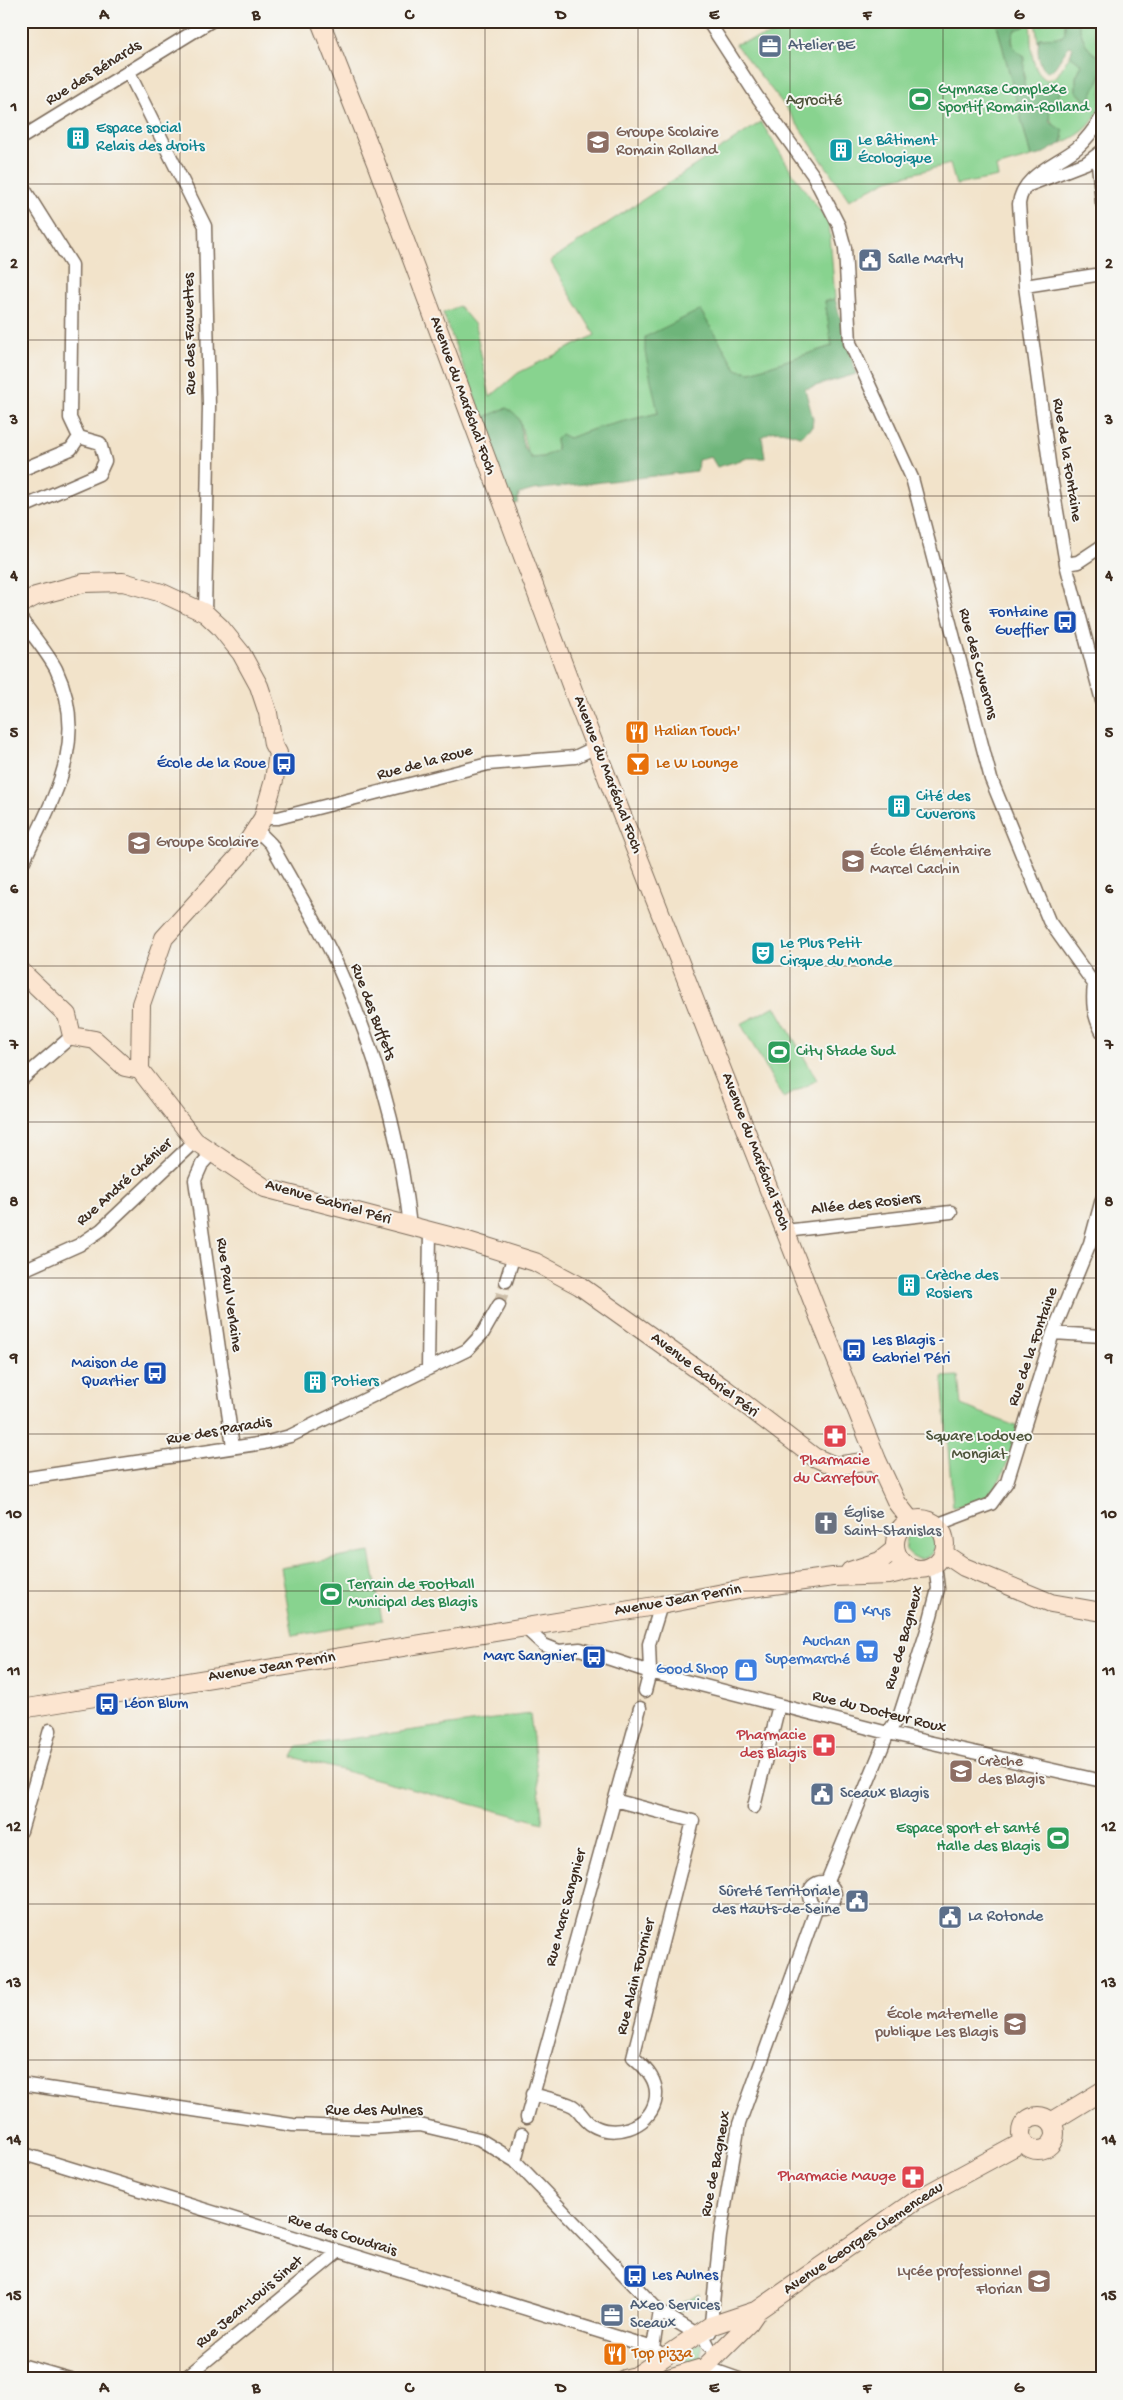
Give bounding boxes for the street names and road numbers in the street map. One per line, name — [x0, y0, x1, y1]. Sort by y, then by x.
street label: Rue des Bénards — [43, 36, 146, 111]
street label: Rue des Fauvettes — [180, 272, 202, 395]
street label: Avenue du Maréchal Foch — [424, 314, 500, 478]
street label: Rue de la Fontaine — [1047, 397, 1085, 524]
street label: Rue des Cuverons — [953, 606, 1001, 723]
street label: Avenue du Maréchal Foch — [568, 694, 646, 857]
street label: Rue de la Roue — [375, 742, 476, 786]
street label: Rue des Buffets — [345, 961, 399, 1064]
street label: Avenue du Maréchal Foch — [716, 1071, 794, 1234]
street label: Rue André Chénier — [73, 1134, 178, 1231]
street label: Avenue Gabriel Péri — [263, 1176, 393, 1230]
street label: Allée des Rosiers — [810, 1190, 923, 1220]
street label: Rue Paul Verlaine — [211, 1237, 246, 1354]
street label: Rue de la Fontaine — [1005, 1284, 1063, 1409]
street label: Avenue Gabriel Péri — [646, 1329, 762, 1423]
street label: Rue des Paradis — [165, 1413, 274, 1451]
street label: Avenue Jean Perrin — [613, 1580, 743, 1622]
street label: Rue de Bagneux — [881, 1583, 929, 1692]
street label: Avenue Jean Perrin — [207, 1649, 337, 1687]
street label: Rue du Docteur Roux — [810, 1687, 948, 1739]
street label: Rue Marc Sangnier — [542, 1846, 592, 1969]
street label: Rue Alain Fournier — [613, 1916, 661, 2037]
street label: Rue des Aulnes — [325, 2102, 424, 2121]
street label: Rue de Bagneux — [697, 2109, 737, 2218]
street label: Avenue Georges Clemenceau — [780, 2178, 948, 2300]
street label: Rue des Coudrais — [285, 2210, 400, 2262]
street label: Rue Jean-Louis Sinet — [192, 2252, 309, 2353]

